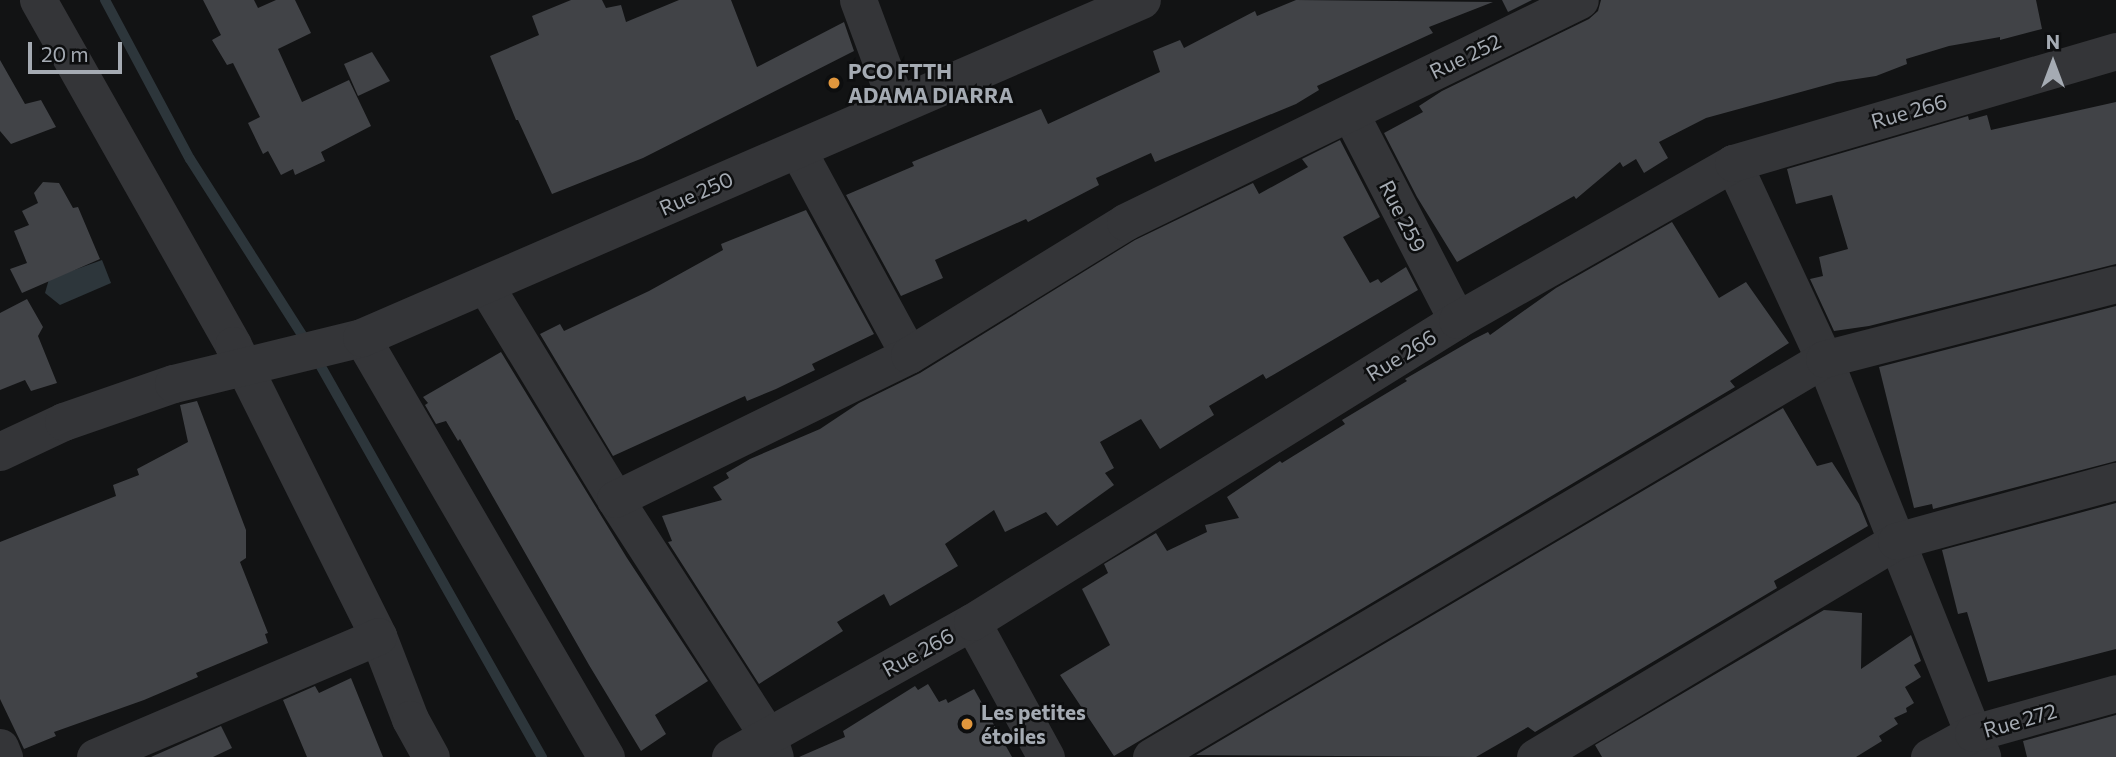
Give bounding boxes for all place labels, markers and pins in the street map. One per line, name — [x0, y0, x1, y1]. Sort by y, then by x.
place label: PCO FTTH ADAMA DIARRA — [848, 58, 1014, 108]
marker: PCO FTTH ADAMA DIARRA — [826, 75, 842, 91]
place label: Les petites étoiles — [981, 699, 1086, 749]
marker: Les petites étoiles — [959, 716, 975, 732]

